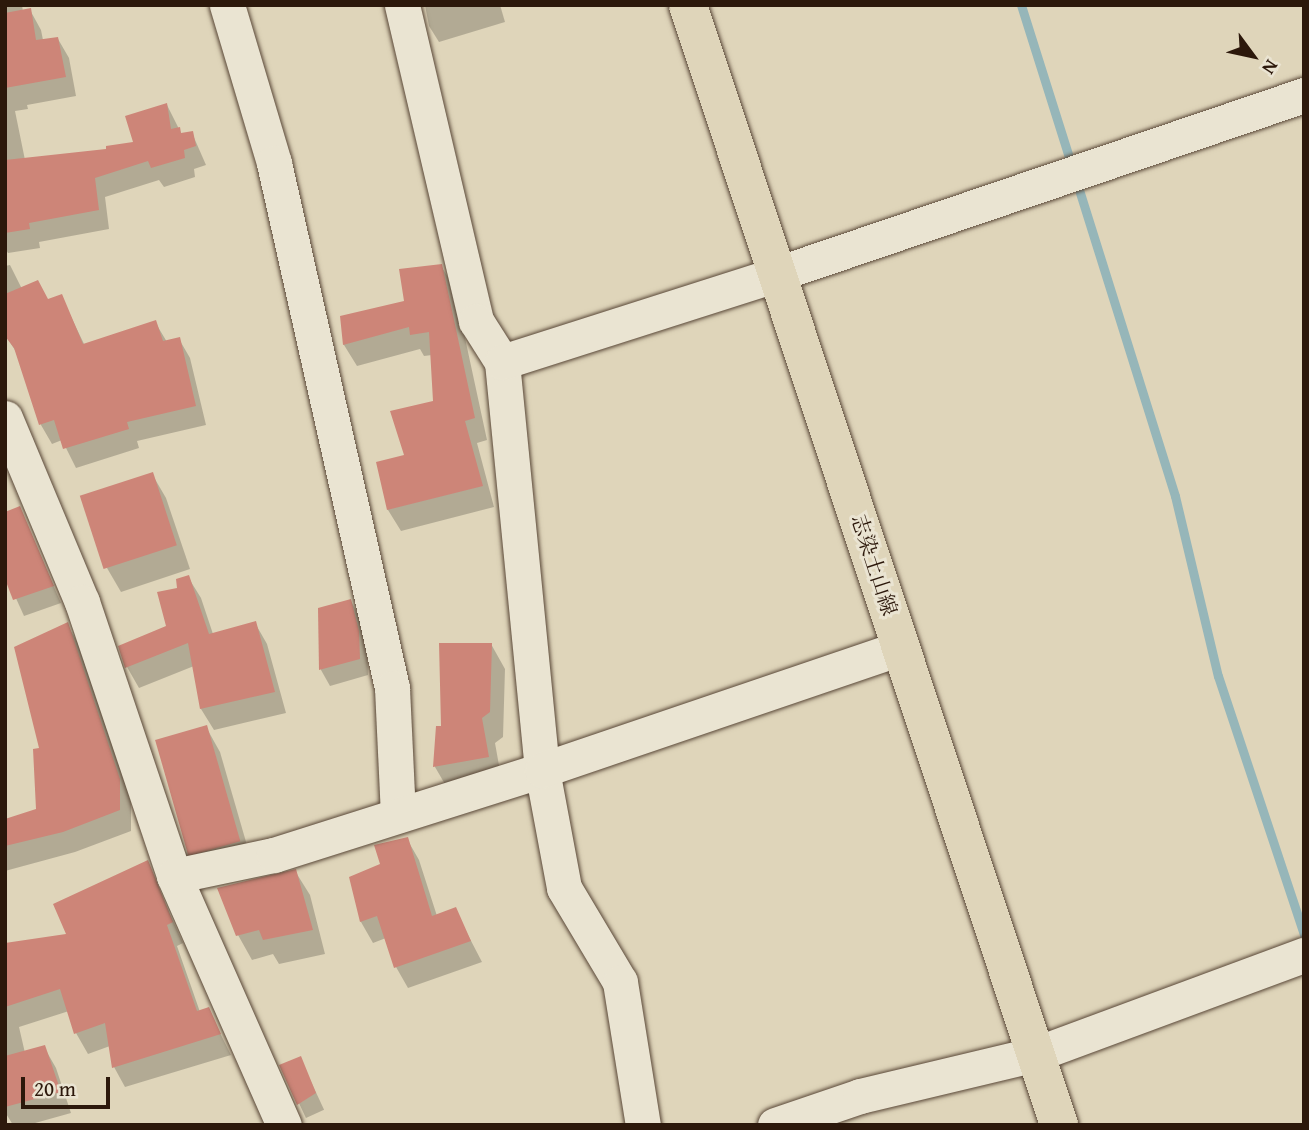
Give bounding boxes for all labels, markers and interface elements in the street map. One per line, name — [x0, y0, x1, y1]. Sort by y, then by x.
north arrow — [1218, 21, 1288, 91]
text: N — [1255, 54, 1286, 80]
street label: 志染土山線 — [846, 511, 902, 619]
scale bar — [24, 1064, 114, 1108]
text: 20 m — [34, 1073, 76, 1104]

